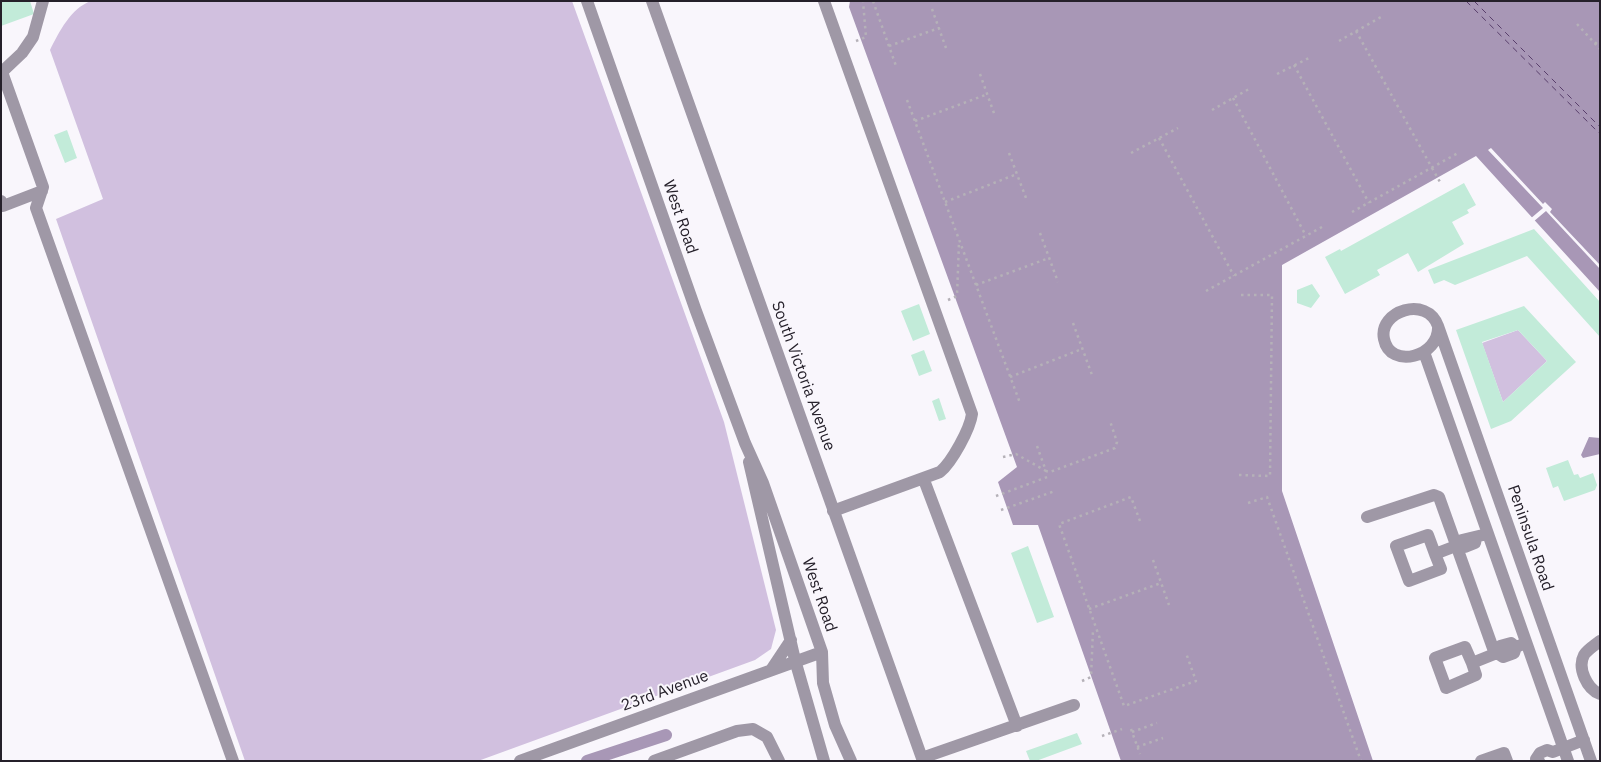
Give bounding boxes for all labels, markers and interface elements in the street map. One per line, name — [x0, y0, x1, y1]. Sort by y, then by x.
street label: West Road — [658, 178, 702, 256]
street label: South Victoria Avenue — [767, 299, 839, 453]
street label: Peninsula Road — [1503, 483, 1557, 593]
street label: West Road — [797, 556, 841, 634]
street label: 23rd Avenue — [619, 666, 711, 716]

